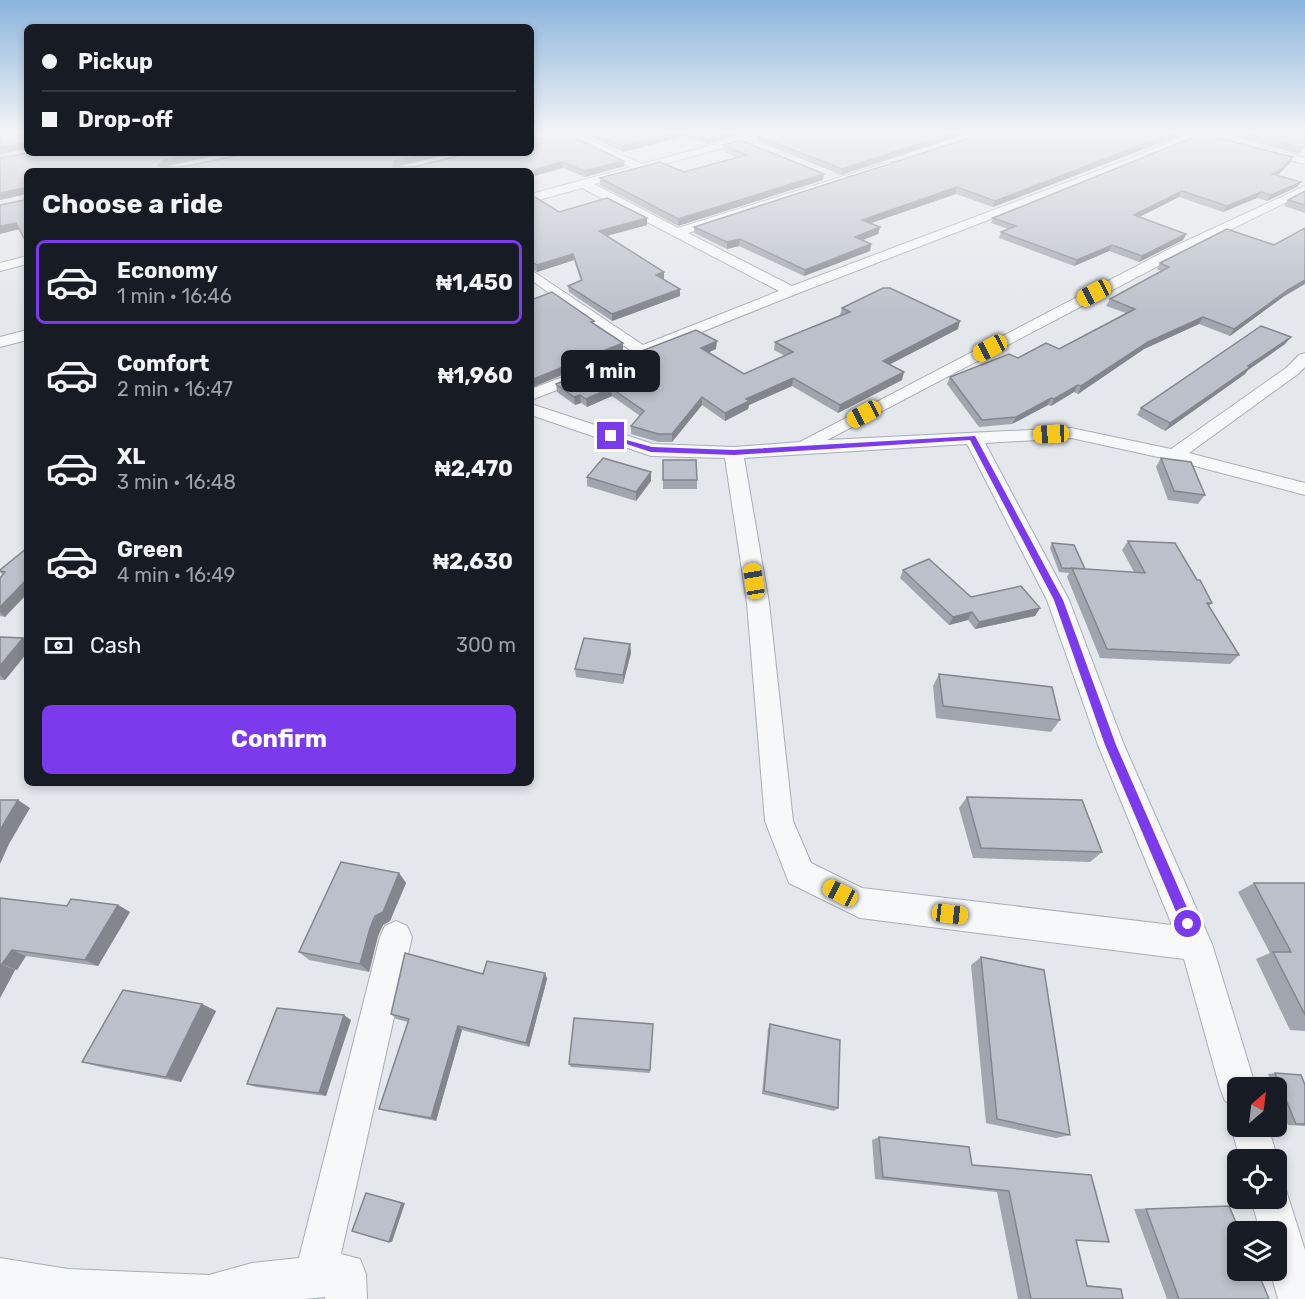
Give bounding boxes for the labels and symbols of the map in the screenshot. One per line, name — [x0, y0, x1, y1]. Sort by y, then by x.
car — [1074, 277, 1114, 309]
car — [970, 332, 1010, 364]
callout: 1 min — [562, 349, 660, 391]
car — [844, 398, 884, 430]
route end — [597, 422, 624, 449]
car — [1033, 424, 1069, 444]
car — [742, 562, 766, 600]
car — [820, 877, 860, 909]
car — [931, 903, 969, 925]
route start — [1174, 910, 1201, 937]
north arrow — [1227, 1077, 1287, 1137]

